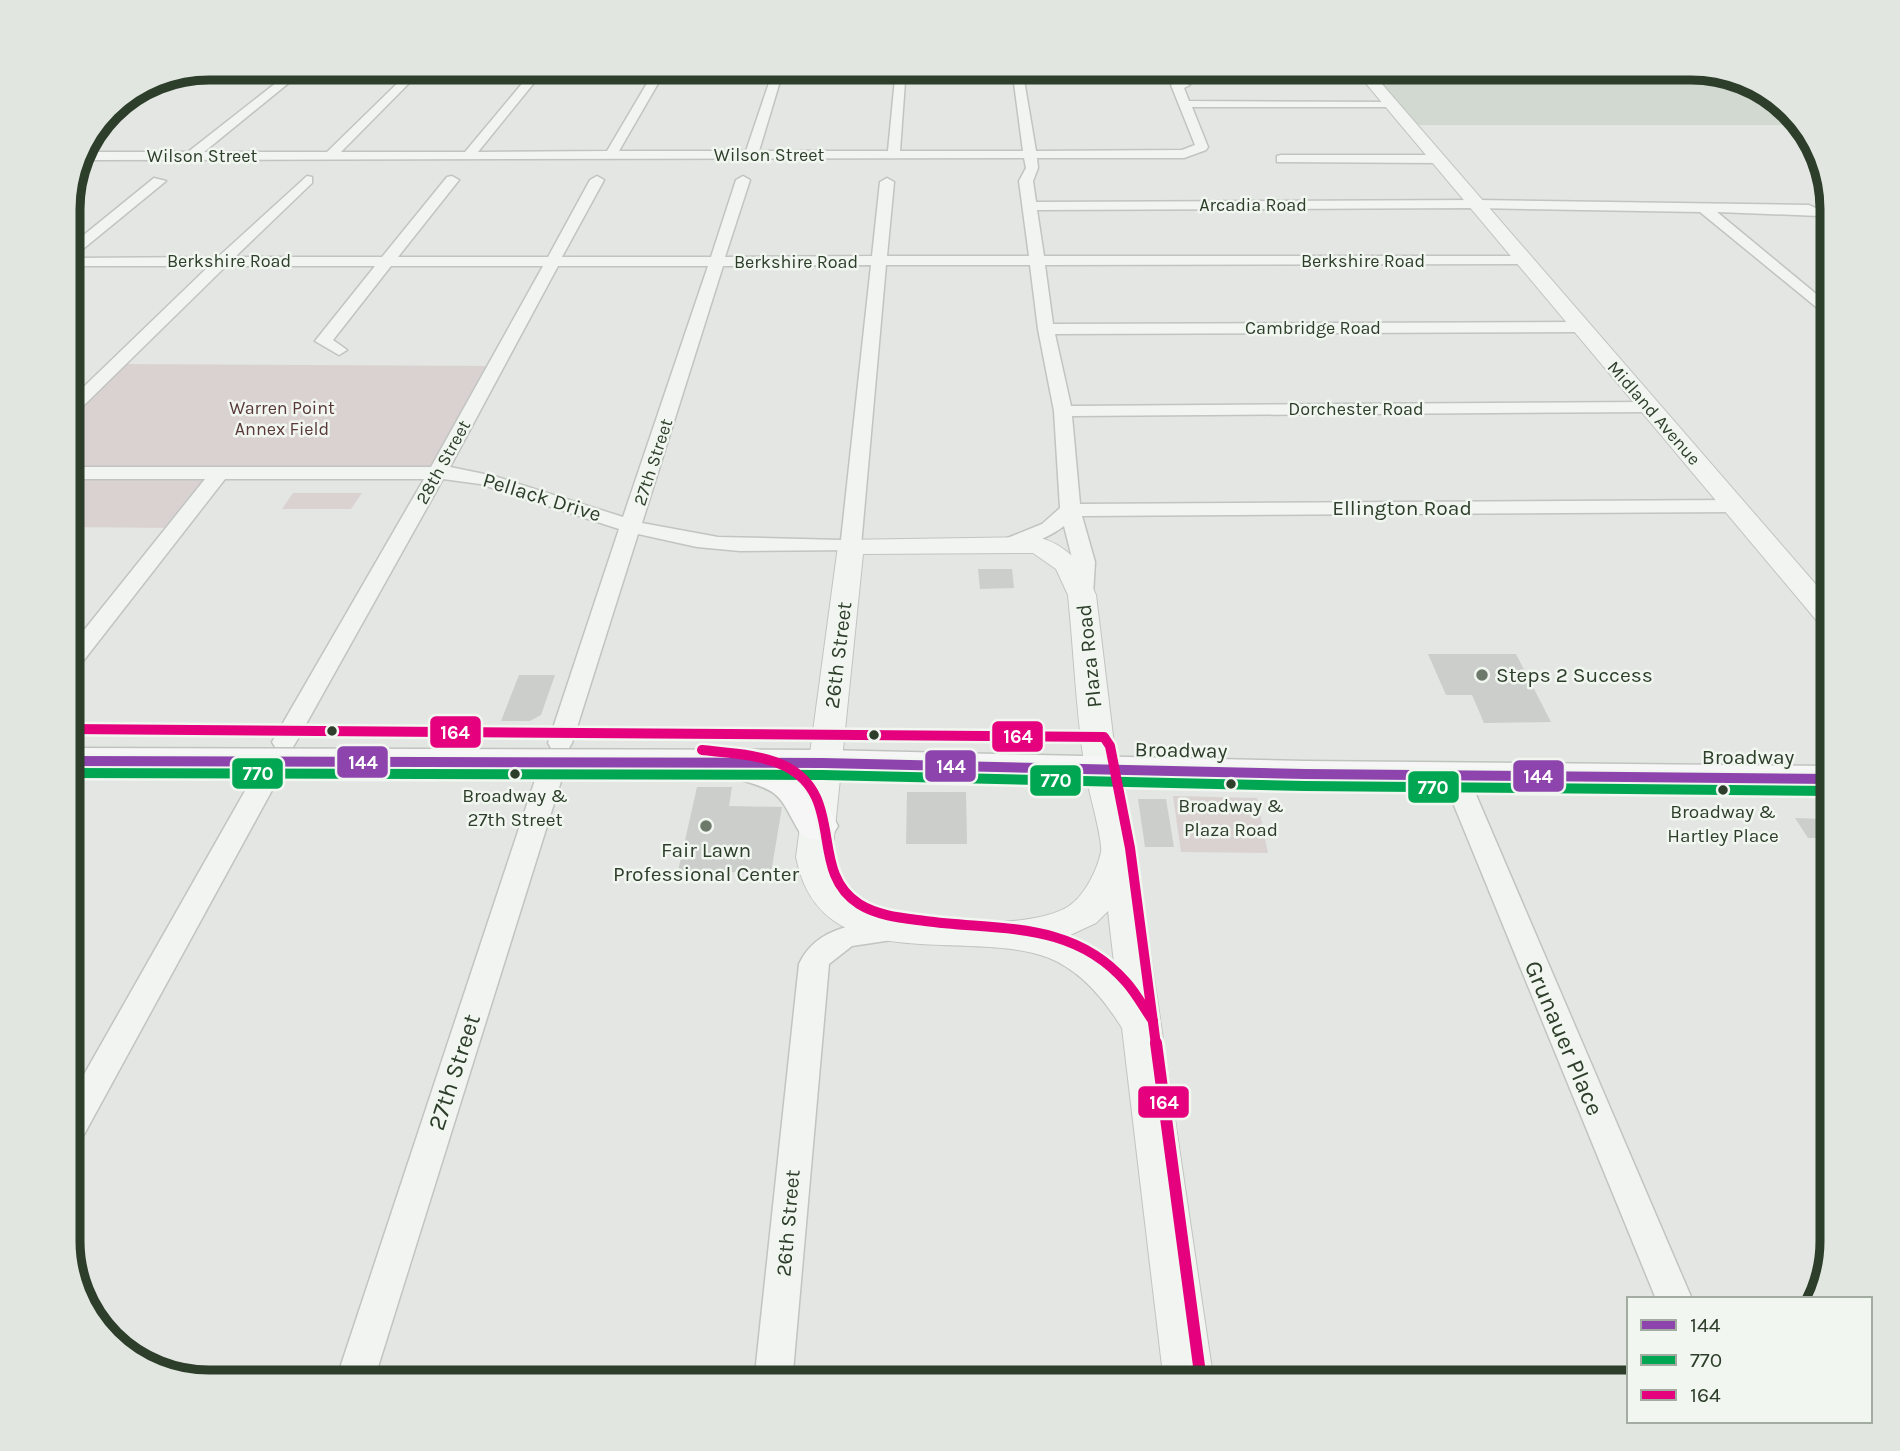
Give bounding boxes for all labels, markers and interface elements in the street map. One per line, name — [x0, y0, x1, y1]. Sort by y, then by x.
street label: Wilson Street — [714, 144, 824, 166]
street label: Wilson Street — [147, 145, 257, 167]
street label: Arcadia Road — [1199, 194, 1307, 216]
street label: Berkshire Road — [167, 250, 291, 272]
street label: Berkshire Road — [1301, 250, 1425, 272]
street label: Berkshire Road — [734, 251, 858, 273]
street label: Cambridge Road — [1245, 317, 1381, 339]
street label: Midland Avenue — [1603, 356, 1705, 470]
park label: Warren Point Annex Field — [229, 397, 335, 440]
street label: Dorchester Road — [1288, 398, 1424, 420]
street label: 27th Street — [629, 415, 677, 508]
street label: 28th Street — [411, 416, 475, 508]
street label: Pellack Drive — [480, 468, 604, 526]
street label: Ellington Road — [1332, 496, 1472, 520]
street label: 26th Street — [820, 600, 856, 710]
street label: Plaza Road — [1072, 603, 1106, 709]
place label: Steps 2 Success — [1496, 663, 1653, 687]
marker: Steps 2 Success — [1474, 667, 1490, 683]
line badge: 164 — [429, 715, 482, 749]
line badge: 164 — [991, 720, 1044, 753]
text: 164 — [440, 722, 470, 744]
unlabelled marker — [325, 724, 339, 738]
text: 164 — [1003, 726, 1033, 748]
unlabelled marker — [867, 728, 881, 742]
street label: Broadway — [1134, 737, 1228, 763]
line badge: 144 — [336, 745, 389, 779]
street label: Broadway — [1702, 745, 1795, 769]
line badge: 144 — [924, 749, 977, 783]
text: 144 — [348, 752, 378, 774]
text: 144 — [936, 756, 966, 778]
line badge: 770 — [231, 757, 284, 790]
line badge: 144 — [1512, 759, 1565, 793]
text: 770 — [243, 763, 273, 785]
line badge: 770 — [1029, 764, 1082, 797]
text: 144 — [1523, 766, 1553, 788]
marker: Broadway & 27th Street — [508, 767, 522, 781]
text: 770 — [1041, 770, 1071, 792]
line badge: 770 — [1407, 770, 1460, 804]
marker: Broadway & Plaza Road — [1224, 777, 1238, 791]
text: 770 — [1418, 777, 1448, 799]
marker: Broadway & Hartley Place — [1716, 783, 1730, 797]
place label: Broadway & 27th Street — [462, 785, 568, 831]
place label: Broadway & Plaza Road — [1178, 795, 1284, 841]
place label: Broadway & Hartley Place — [1667, 801, 1779, 847]
marker: Fair Lawn Professional Center — [698, 818, 714, 834]
place label: Fair Lawn Professional Center — [613, 838, 799, 886]
street label: Grunauer Place — [1519, 956, 1609, 1120]
street label: 27th Street — [422, 1010, 486, 1134]
line badge: 164 — [1137, 1085, 1190, 1119]
text: 164 — [1149, 1092, 1179, 1114]
street label: 26th Street — [771, 1168, 805, 1278]
legend — [1627, 1297, 1872, 1423]
text: 144 — [1690, 1313, 1721, 1337]
text: 770 — [1690, 1348, 1722, 1372]
text: 164 — [1690, 1383, 1721, 1407]

